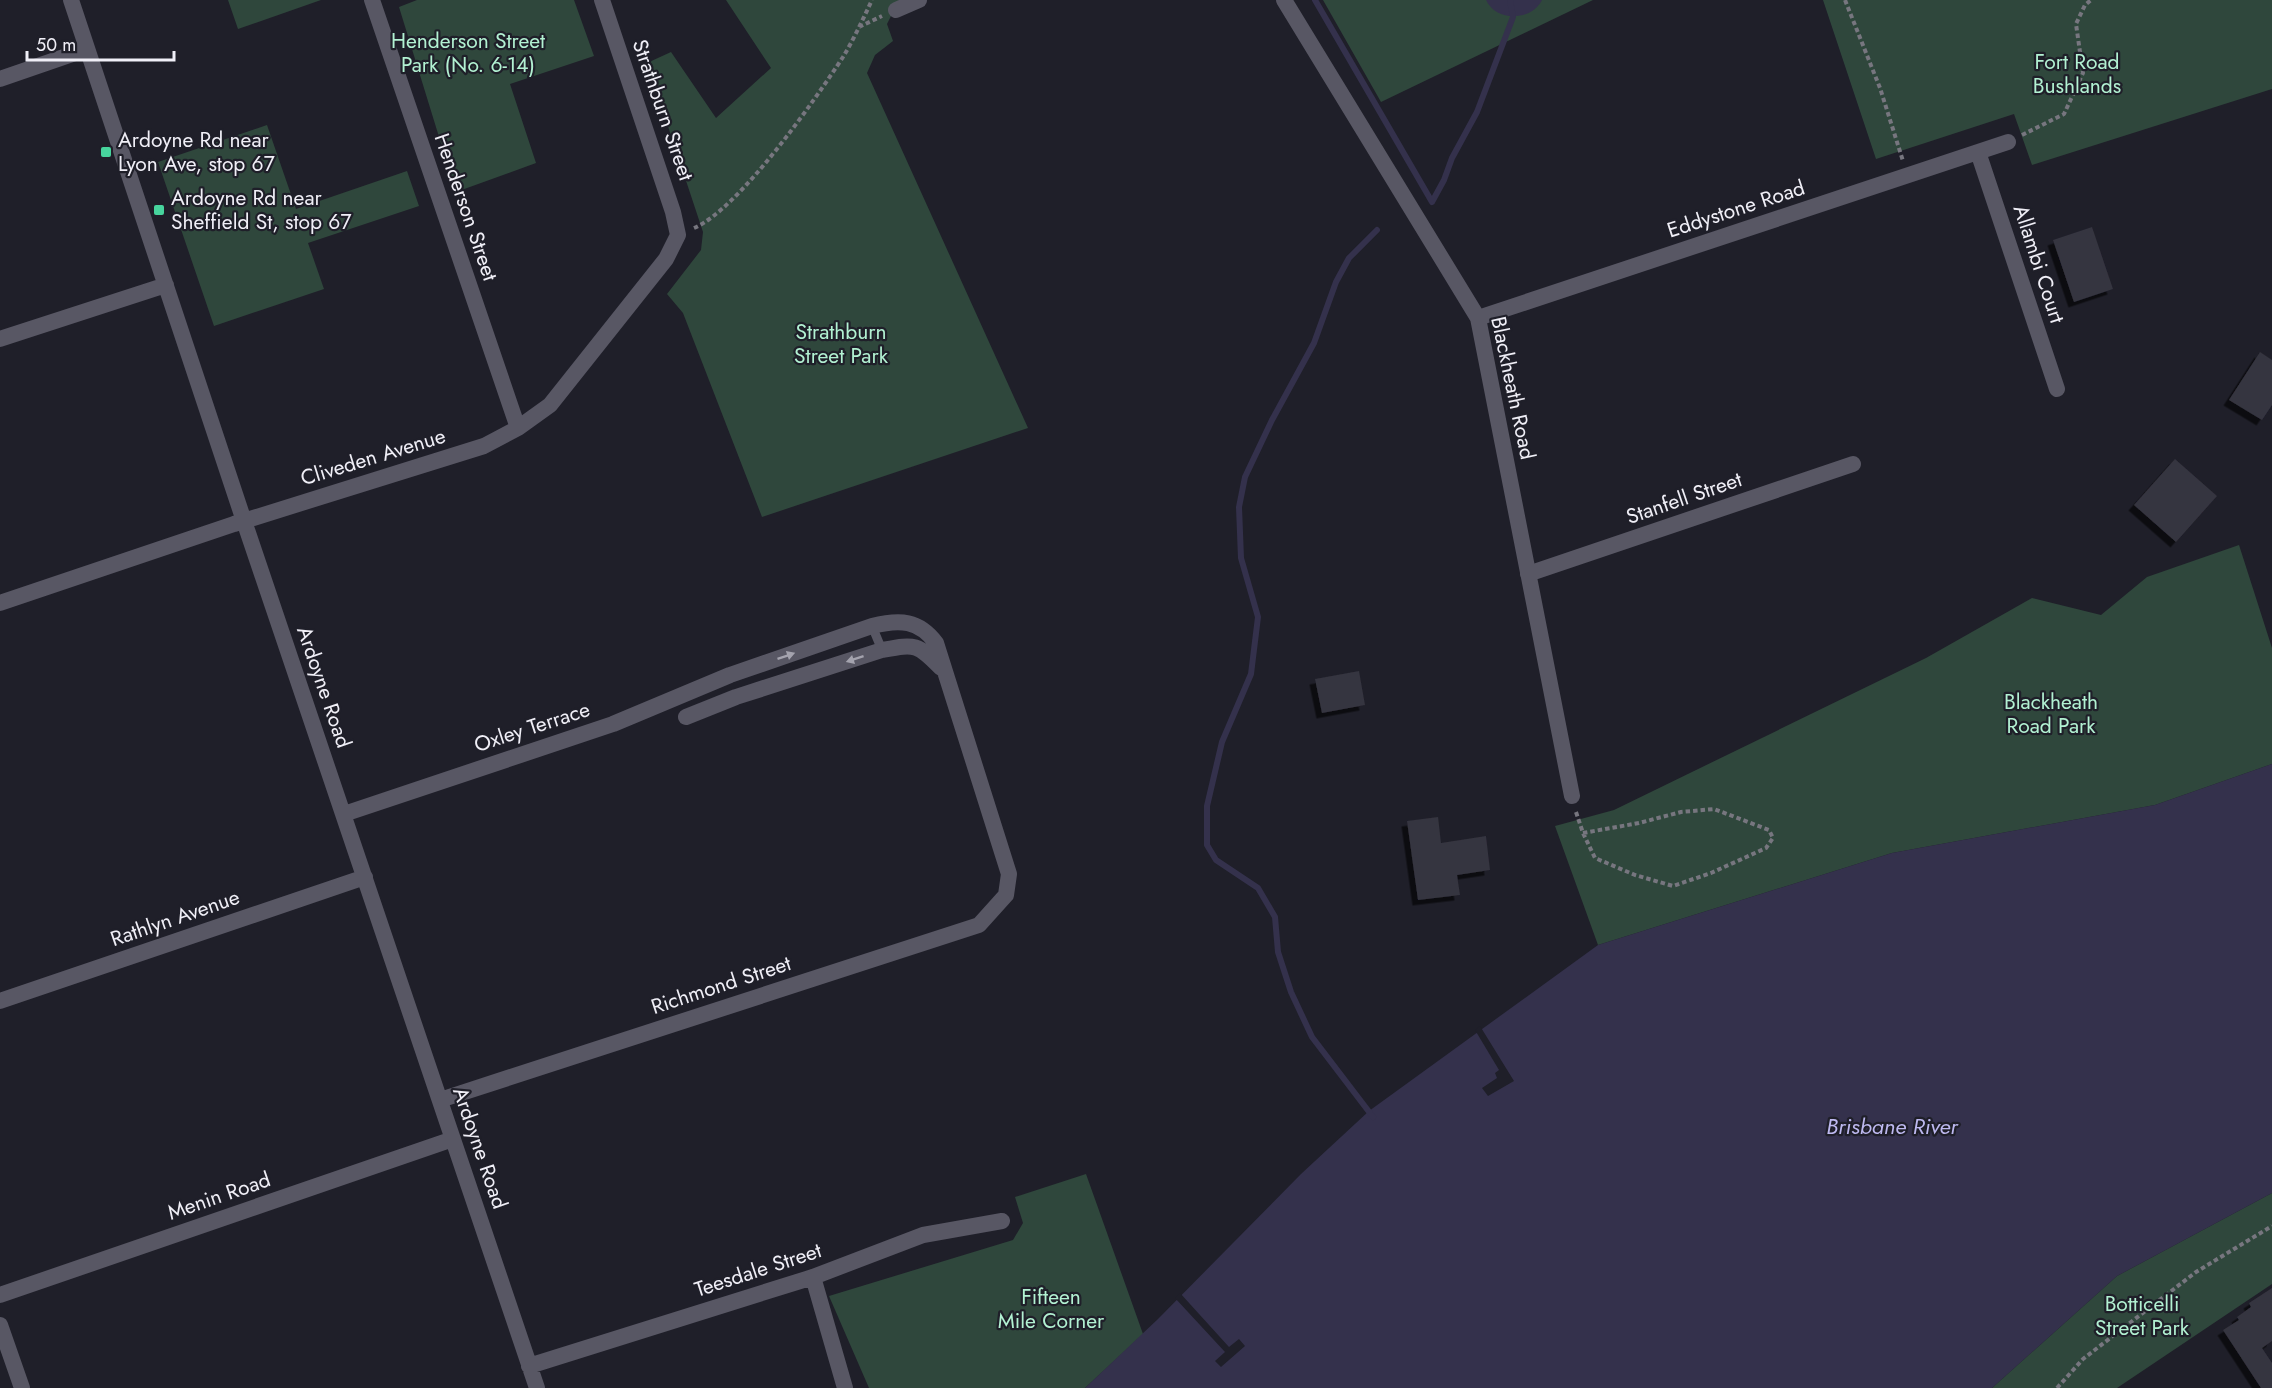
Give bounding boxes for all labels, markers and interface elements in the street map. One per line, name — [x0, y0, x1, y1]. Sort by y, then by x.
scale bar — [27, 24, 174, 62]
park label: Henderson Street Park (No. 6-14) — [391, 26, 545, 80]
text: 50 m — [36, 32, 76, 58]
street label: Strathburn Street — [625, 35, 701, 185]
park label: Fort Road Bushlands — [2033, 47, 2121, 101]
place label: Ardoyne Rd near Lyon Ave, stop 67 — [118, 125, 275, 179]
street label: Henderson Street — [427, 129, 505, 285]
marker: Ardoyne Rd near Lyon Ave, stop 67 — [99, 145, 113, 159]
street label: Eddystone Road — [1663, 173, 1809, 245]
place label: Ardoyne Rd near Sheffield St, stop 67 — [171, 183, 351, 237]
street label: Allambi Court — [2006, 201, 2072, 327]
marker: Ardoyne Rd near Sheffield St, stop 67 — [152, 203, 166, 217]
street label: Blackheath Road — [1483, 314, 1543, 462]
park label: Strathburn Street Park — [794, 317, 889, 371]
street label: Cliveden Avenue — [297, 421, 449, 493]
street label: Stanfell Street — [1622, 464, 1746, 532]
street label: Ardoyne Road — [289, 622, 359, 752]
one-way arrow — [777, 650, 795, 660]
one-way arrow — [846, 655, 864, 664]
park label: Blackheath Road Park — [2004, 687, 2098, 741]
street label: Oxley Terrace — [470, 694, 594, 760]
street label: Rathlyn Avenue — [106, 882, 244, 954]
street label: Richmond Street — [647, 948, 795, 1022]
street label: Ardoyne Road — [445, 1083, 515, 1213]
water label: Brisbane River — [1826, 1110, 1959, 1142]
street label: Menin Road — [164, 1164, 274, 1228]
street label: Teesdale Street — [691, 1235, 825, 1305]
park label: Fifteen Mile Corner — [998, 1282, 1105, 1336]
park label: Botticelli Street Park — [2095, 1289, 2190, 1343]

